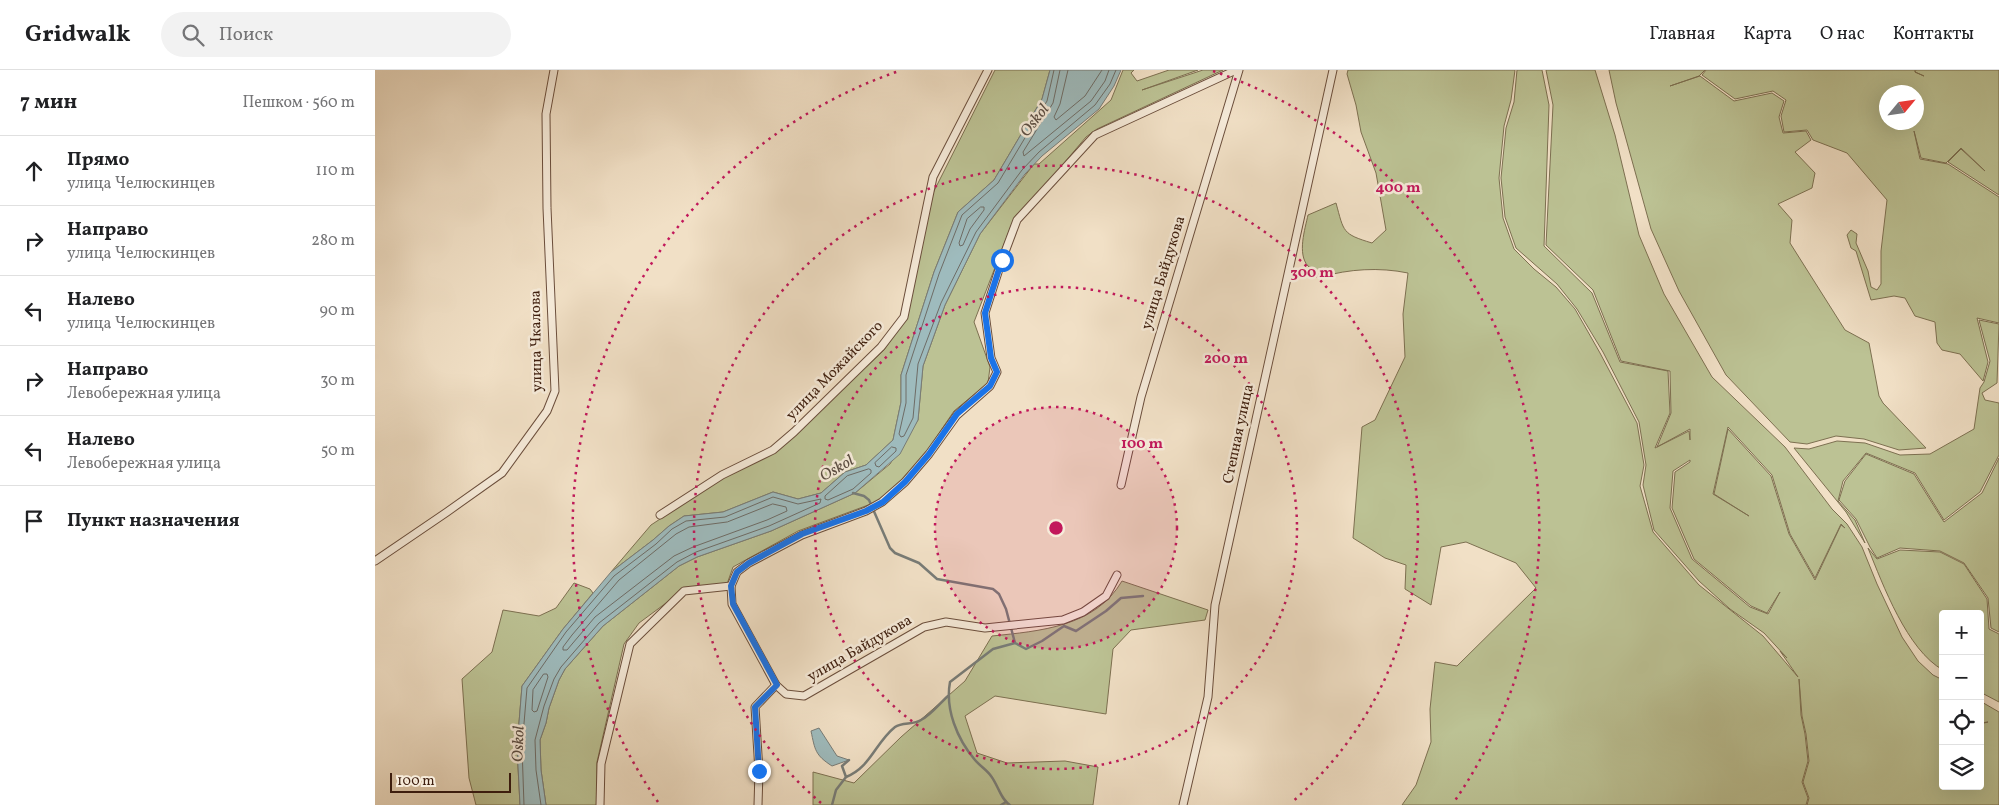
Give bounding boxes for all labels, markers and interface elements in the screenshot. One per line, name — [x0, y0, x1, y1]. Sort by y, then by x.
search box — [161, 12, 511, 57]
text: Gridwalk — [25, 18, 131, 52]
icon: search — [179, 21, 207, 49]
text: Поиск — [219, 22, 273, 48]
text: Главная — [1649, 22, 1715, 47]
text: Карта — [1743, 22, 1792, 47]
text: О нас — [1820, 22, 1865, 47]
text: Контакты — [1893, 22, 1974, 47]
north arrow — [1879, 85, 1924, 130]
text: 7 мин — [20, 88, 77, 117]
text: Пешком · 560 m — [242, 92, 355, 114]
water label: Oskol — [1015, 100, 1055, 142]
text: Прямо — [67, 147, 129, 173]
icon: ahead — [20, 157, 48, 185]
text: 110 m — [316, 160, 355, 182]
text: улица Челюскинцев — [67, 173, 215, 195]
text: 400 m — [1376, 178, 1421, 199]
street label: улица Байдукова — [1137, 214, 1191, 332]
text: Направо — [67, 217, 149, 243]
icon: right — [20, 227, 48, 255]
text: 280 m — [311, 230, 355, 252]
text: улица Челюскинцев — [67, 243, 215, 265]
route start — [991, 249, 1014, 272]
text: 300 m — [1290, 263, 1334, 284]
text: Налево — [67, 287, 135, 313]
street label: улица Чкалова — [526, 290, 548, 392]
icon: left — [20, 297, 48, 325]
text: 90 m — [319, 300, 355, 322]
text: улица Челюскинцев — [67, 313, 215, 335]
street label: улица Можайского — [782, 316, 888, 426]
text: 200 m — [1204, 349, 1248, 370]
text: Направо — [67, 357, 149, 383]
icon: right — [20, 367, 48, 395]
text: 30 m — [320, 370, 355, 392]
street label: Степная улица — [1218, 382, 1260, 486]
text: Левобережная улица — [67, 383, 221, 405]
text: Налево — [67, 427, 135, 453]
text: 100 m — [1121, 434, 1164, 455]
icon: left — [20, 437, 48, 465]
text: 50 m — [321, 440, 355, 462]
water label: Oskol — [816, 450, 858, 488]
text: Левобережная улица — [67, 453, 221, 475]
icon: arrive — [20, 507, 48, 535]
text: Пункт назначения — [67, 508, 240, 534]
centre of rings — [1047, 519, 1065, 537]
street label: улица Байдукова — [804, 610, 916, 688]
map controls — [1939, 610, 1984, 790]
button: + — [1939, 610, 1984, 655]
button: − — [1939, 655, 1984, 700]
button: locate — [1939, 700, 1984, 745]
water label: Oskol — [507, 725, 531, 763]
button: layers — [1939, 745, 1984, 790]
route end — [748, 760, 771, 783]
scale bar — [390, 770, 511, 793]
text: 100 m — [397, 772, 435, 791]

